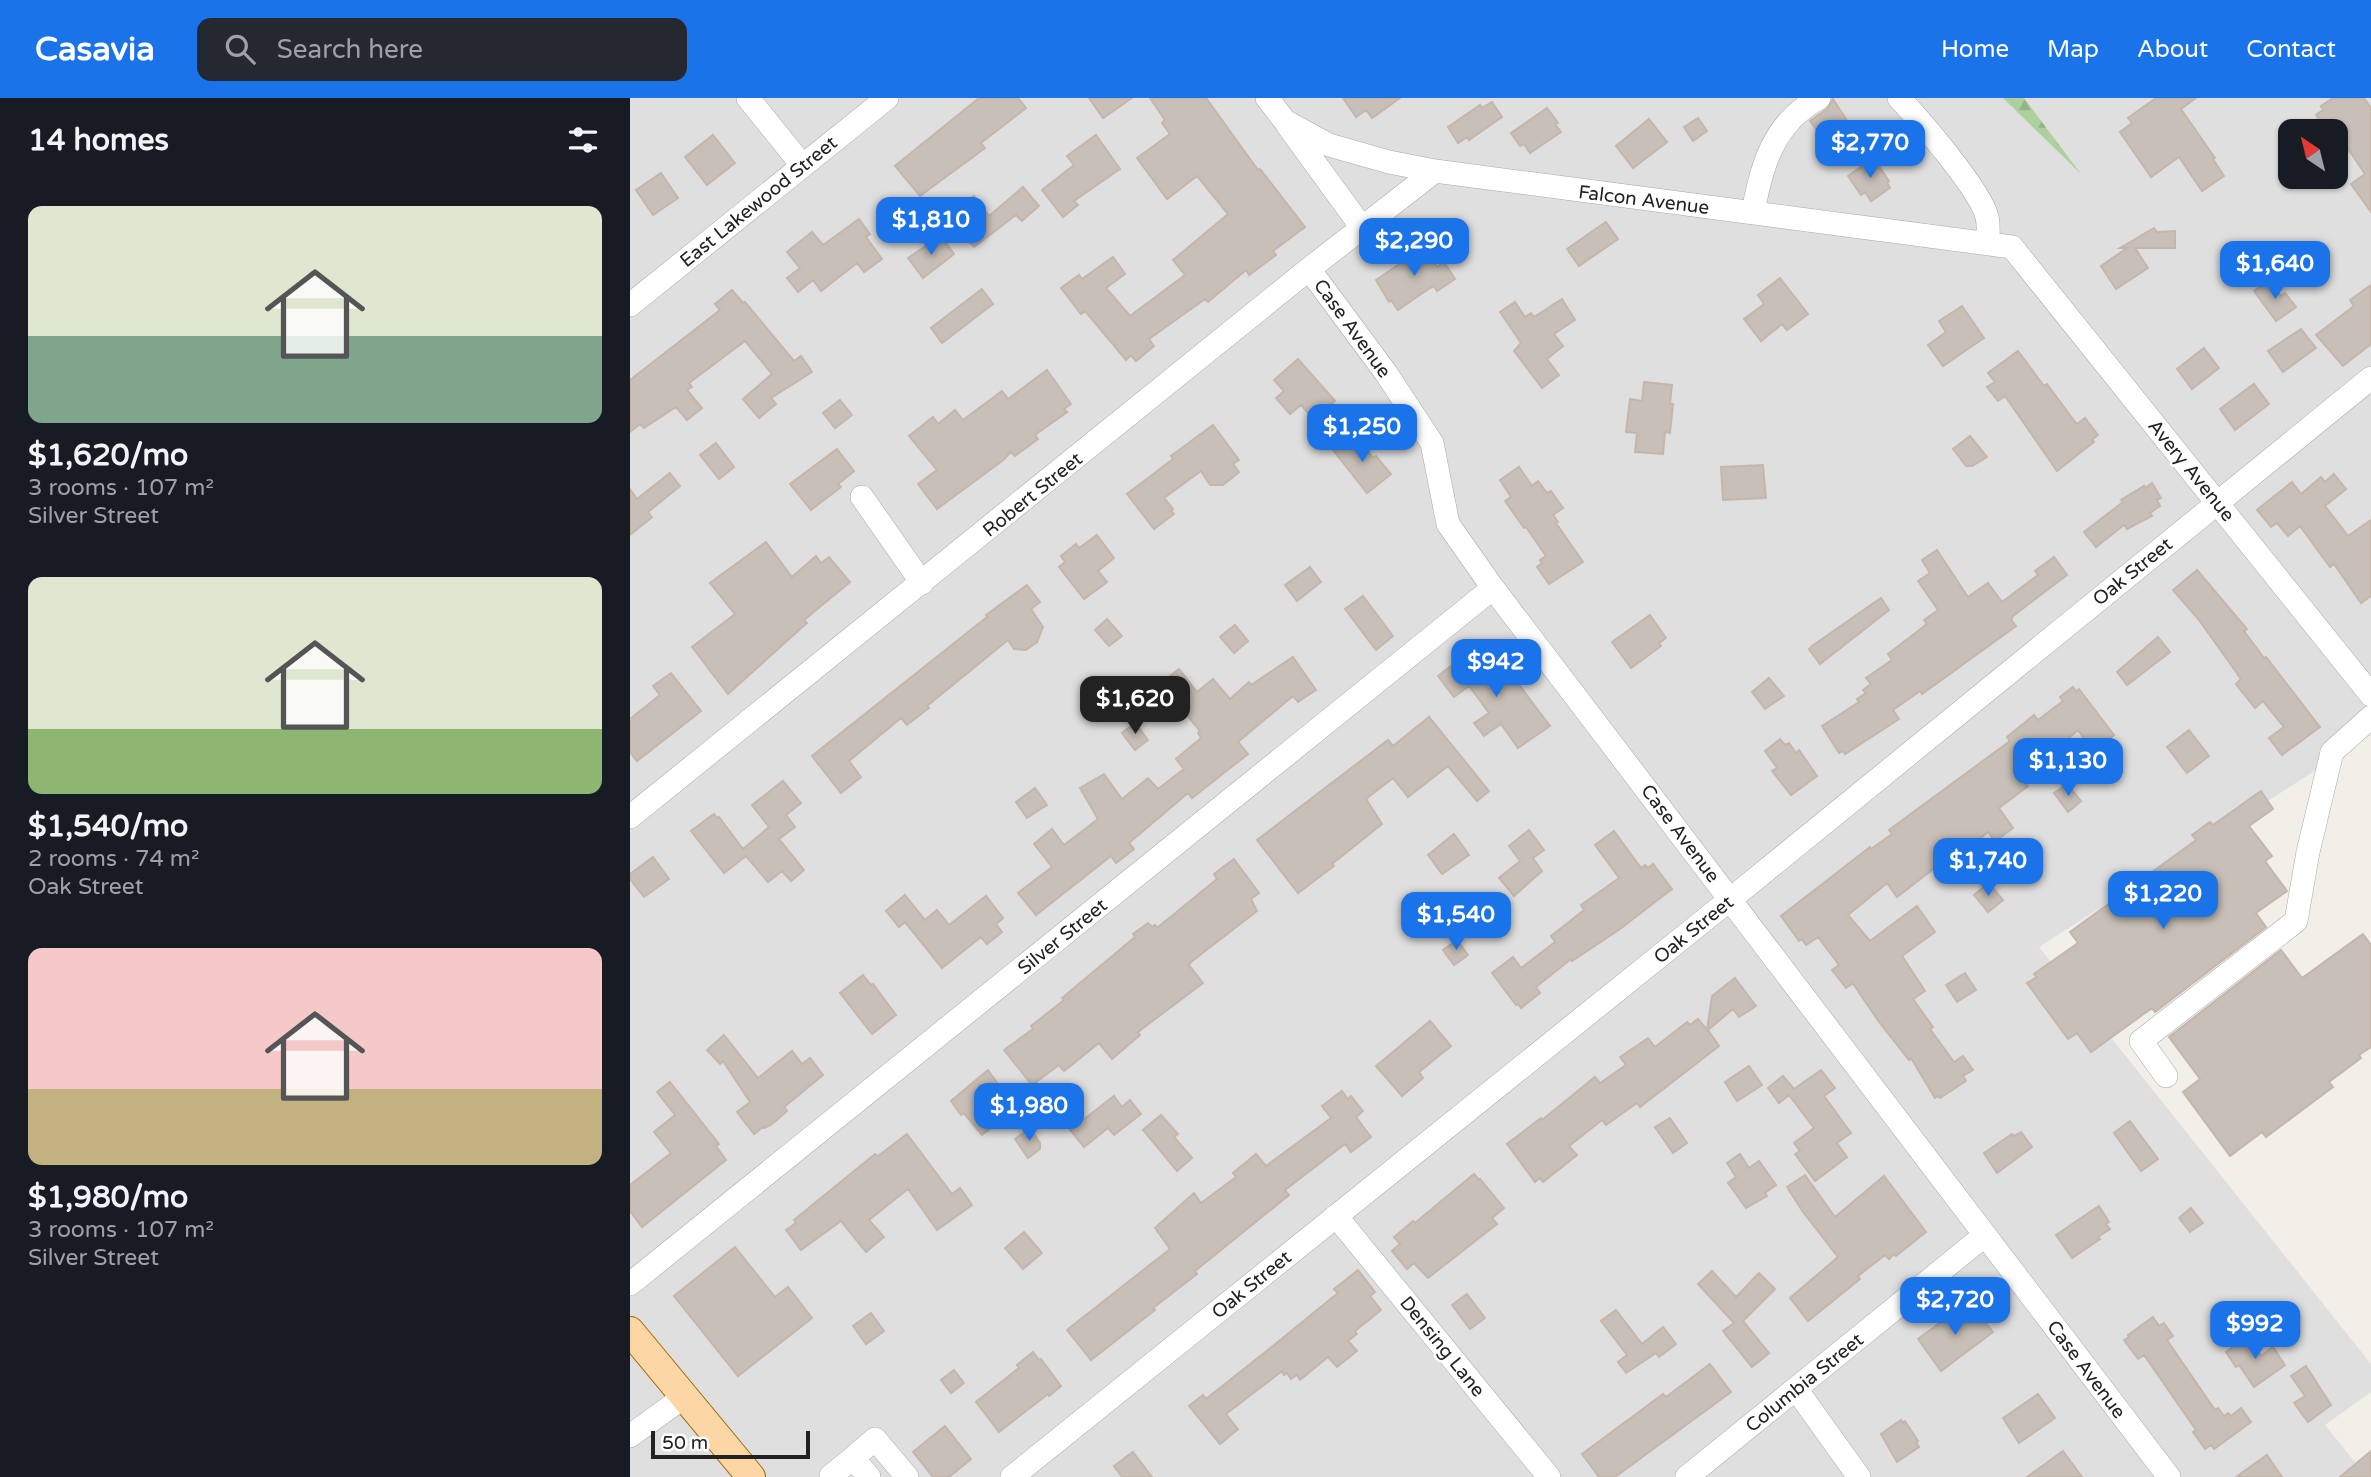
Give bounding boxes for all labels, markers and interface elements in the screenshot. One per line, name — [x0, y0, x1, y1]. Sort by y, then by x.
search box — [197, 18, 687, 81]
text: Casavia — [35, 30, 155, 69]
icon: search — [221, 30, 259, 68]
text: Search here — [277, 34, 423, 65]
text: Home — [1941, 35, 2009, 64]
text: Map — [2047, 35, 2099, 64]
text: About — [2137, 35, 2208, 64]
text: Contact — [2246, 35, 2336, 64]
north arrow — [2278, 119, 2348, 189]
map controls — [2278, 119, 2348, 189]
pin: $2,770 — [1813, 120, 1927, 180]
icon: filters — [564, 121, 602, 159]
text: 14 homes — [28, 122, 169, 159]
text: $2,770 — [1831, 129, 1909, 157]
street label: East Lakewood Street — [676, 132, 842, 272]
street label: Falcon Avenue — [1577, 181, 1711, 219]
pin: $1,810 — [874, 198, 988, 257]
text: $1,810 — [892, 206, 970, 234]
pin: $2,290 — [1357, 218, 1471, 278]
text: $2,290 — [1375, 227, 1453, 255]
pin: $1,640 — [2218, 242, 2332, 301]
text: $1,640 — [2236, 250, 2314, 278]
icon: home — [252, 251, 378, 377]
street label: Case Avenue — [1309, 275, 1395, 382]
pin: $1,250 — [1305, 404, 1419, 464]
text: $1,250 — [1323, 413, 1401, 441]
street label: Avery Avenue — [2143, 415, 2239, 526]
text: $1,620/mo — [28, 437, 188, 474]
street label: Robert Street — [978, 448, 1087, 542]
text: 3 rooms · 107 m² — [28, 474, 214, 502]
text: Silver Street — [28, 502, 159, 530]
street label: Oak Street — [2089, 533, 2177, 610]
icon: home — [252, 622, 378, 748]
pin: $942 — [1455, 640, 1537, 699]
text: $942 — [1467, 648, 1525, 676]
pin: $1,620 — [1078, 676, 1192, 736]
text: $1,620 — [1096, 685, 1174, 713]
pin: $1,130 — [2011, 738, 2125, 798]
text: $1,130 — [2029, 747, 2107, 775]
street label: Case Avenue — [1636, 780, 1724, 887]
text: $1,540/mo — [28, 808, 188, 845]
pin: $1,740 — [1931, 838, 2045, 898]
text: 2 rooms · 74 m² — [28, 845, 199, 873]
text: $1,740 — [1949, 847, 2027, 875]
pin: $1,220 — [2106, 872, 2220, 931]
text: Oak Street — [28, 873, 144, 901]
text: $1,220 — [2124, 880, 2202, 908]
street label: Oak Street — [1650, 891, 1738, 968]
pin: $1,540 — [1399, 892, 1513, 952]
street label: Silver Street — [1014, 894, 1112, 979]
text: $1,540 — [1417, 901, 1495, 929]
icon: home — [252, 993, 378, 1119]
pin: $1,980 — [972, 1084, 1086, 1143]
text: $1,980 — [990, 1092, 1068, 1120]
text: $1,980/mo — [28, 1179, 188, 1216]
text: 3 rooms · 107 m² — [28, 1216, 214, 1244]
text: Silver Street — [28, 1244, 159, 1272]
street label: Oak Street — [1208, 1246, 1296, 1323]
pin: $2,720 — [1898, 1278, 2012, 1337]
text: $2,720 — [1916, 1286, 1994, 1314]
street label: Densing Lane — [1395, 1292, 1489, 1401]
pin: $992 — [2214, 1302, 2296, 1361]
text: $992 — [2226, 1310, 2284, 1338]
street label: Case Avenue — [2042, 1316, 2130, 1423]
street label: Columbia Street — [1741, 1329, 1868, 1437]
scale bar — [651, 1428, 810, 1460]
text: 50 m — [662, 1432, 708, 1454]

